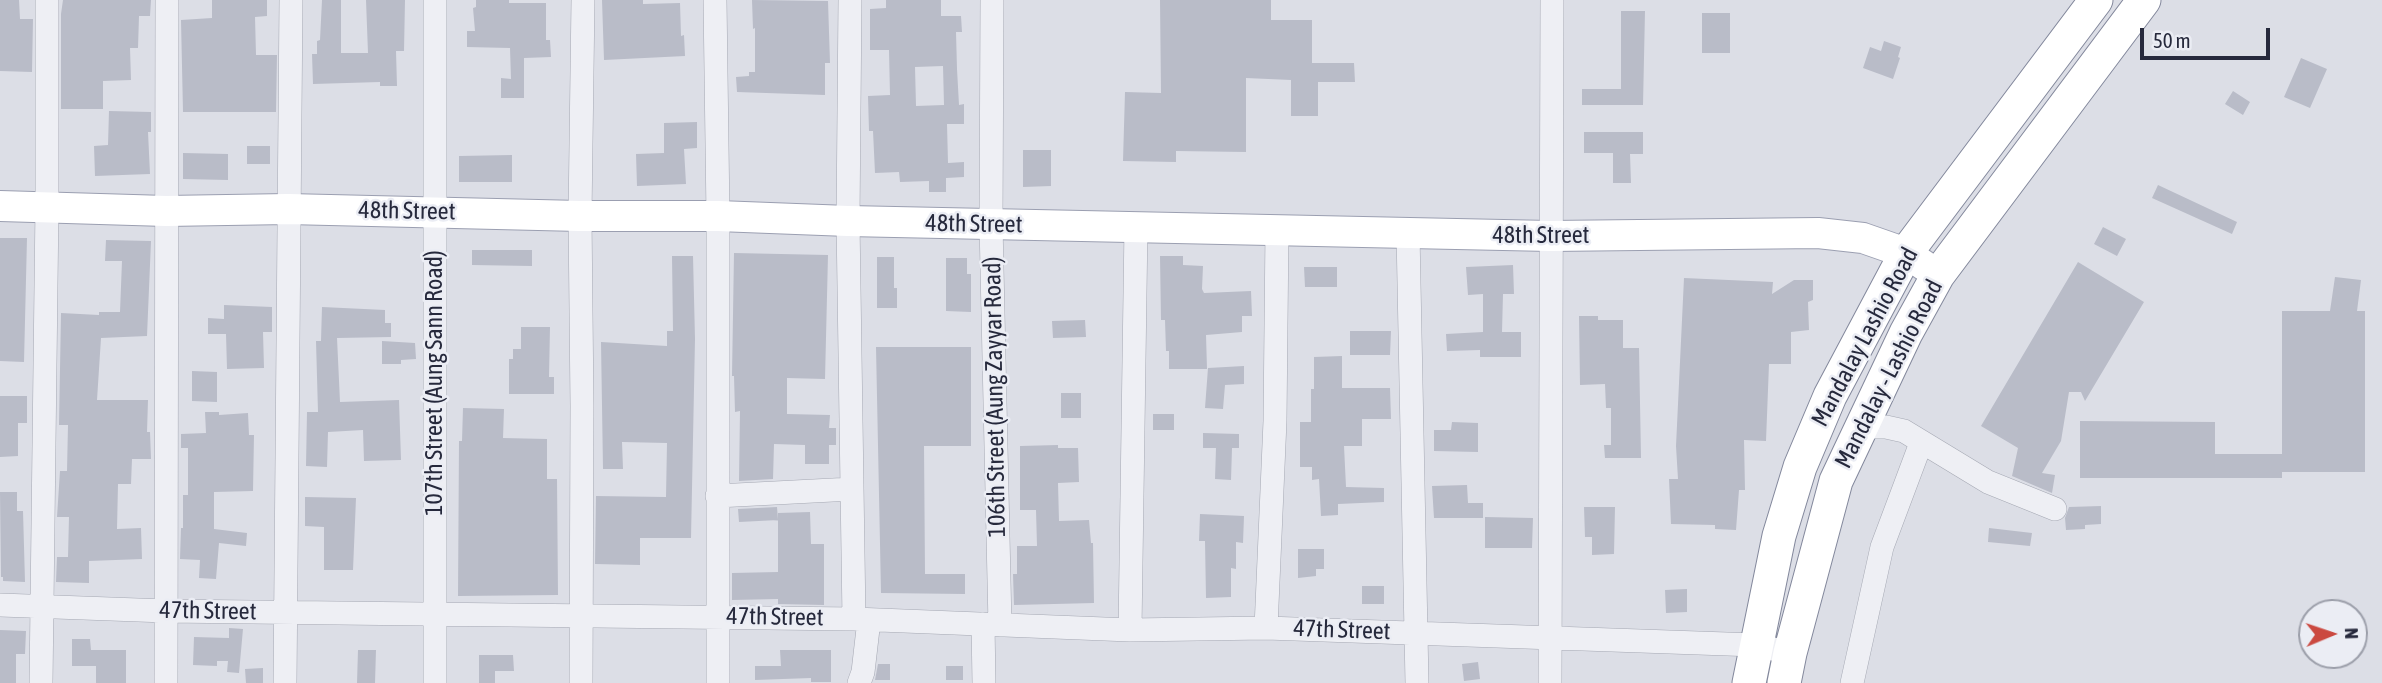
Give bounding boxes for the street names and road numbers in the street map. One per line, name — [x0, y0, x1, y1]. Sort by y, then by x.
street label: 48th Street — [358, 196, 456, 226]
street label: 48th Street — [925, 209, 1023, 239]
street label: 48th Street — [1492, 221, 1590, 249]
street label: Mandalay Lashio Road — [1806, 243, 1924, 431]
street label: 107th Street (Aung Sann Road) — [420, 250, 448, 516]
street label: 106th Street (Aung Zayyar Road) — [978, 256, 1012, 538]
street label: Mandalay - Lashio Road — [1829, 275, 1949, 473]
street label: 47th Street — [159, 596, 257, 626]
street label: 47th Street — [726, 602, 824, 632]
street label: 47th Street — [1293, 614, 1391, 646]

